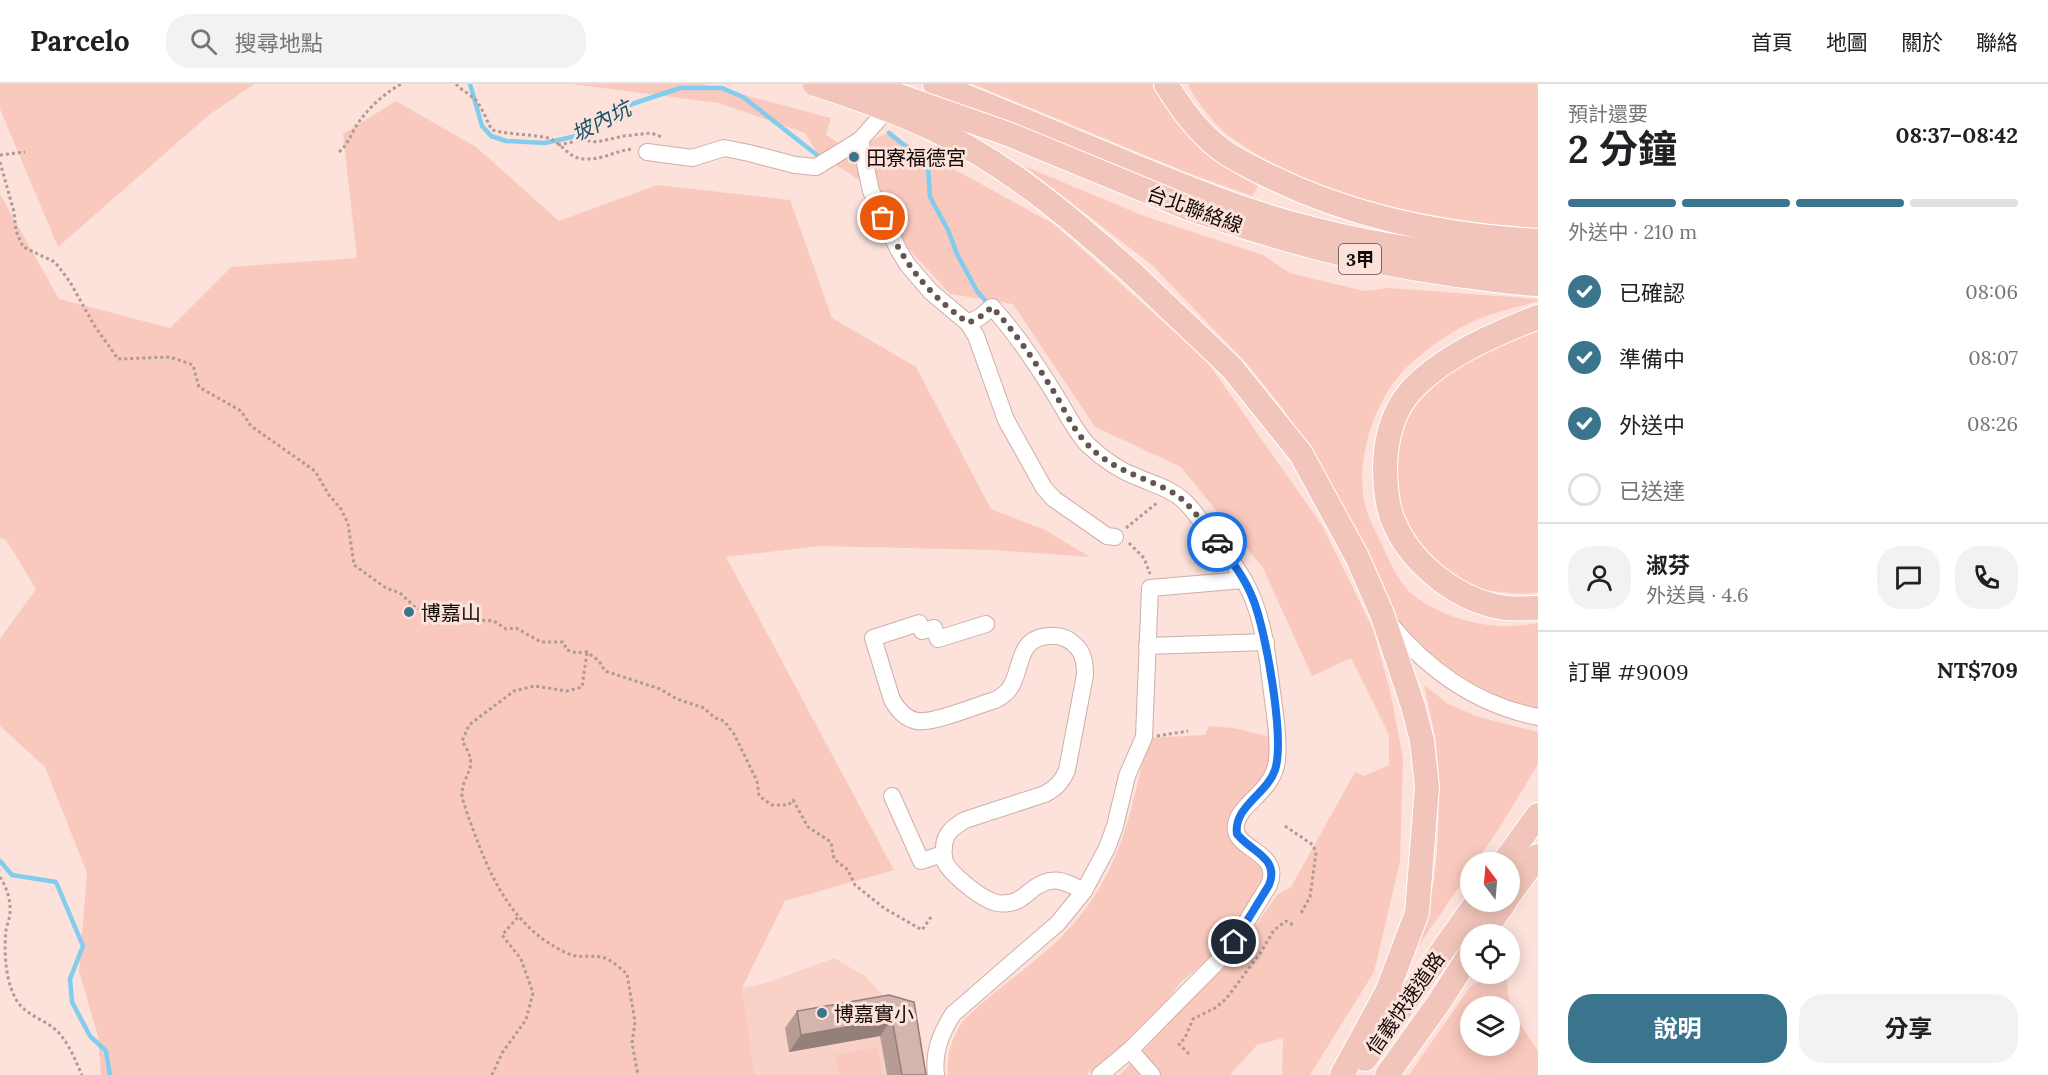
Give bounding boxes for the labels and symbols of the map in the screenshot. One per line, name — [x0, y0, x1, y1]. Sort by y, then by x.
water label: 坡內坑 — [567, 93, 638, 147]
place label: 田寮福德宮 — [866, 145, 966, 170]
marker: 田寮福德宮 — [847, 150, 861, 164]
street label: 台北聯絡線 — [1144, 180, 1246, 238]
pin — [857, 192, 908, 243]
road number: 3甲 — [1339, 244, 1381, 274]
courier — [1187, 512, 1247, 572]
place label: 博嘉山 — [421, 600, 481, 625]
marker: 博嘉山 — [402, 605, 416, 619]
north arrow — [1460, 852, 1520, 912]
pin — [1208, 916, 1259, 967]
street label: 信義快速道路 — [1360, 947, 1450, 1059]
place label: 博嘉實小 — [834, 1001, 914, 1026]
marker: 博嘉實小 — [815, 1006, 829, 1020]

